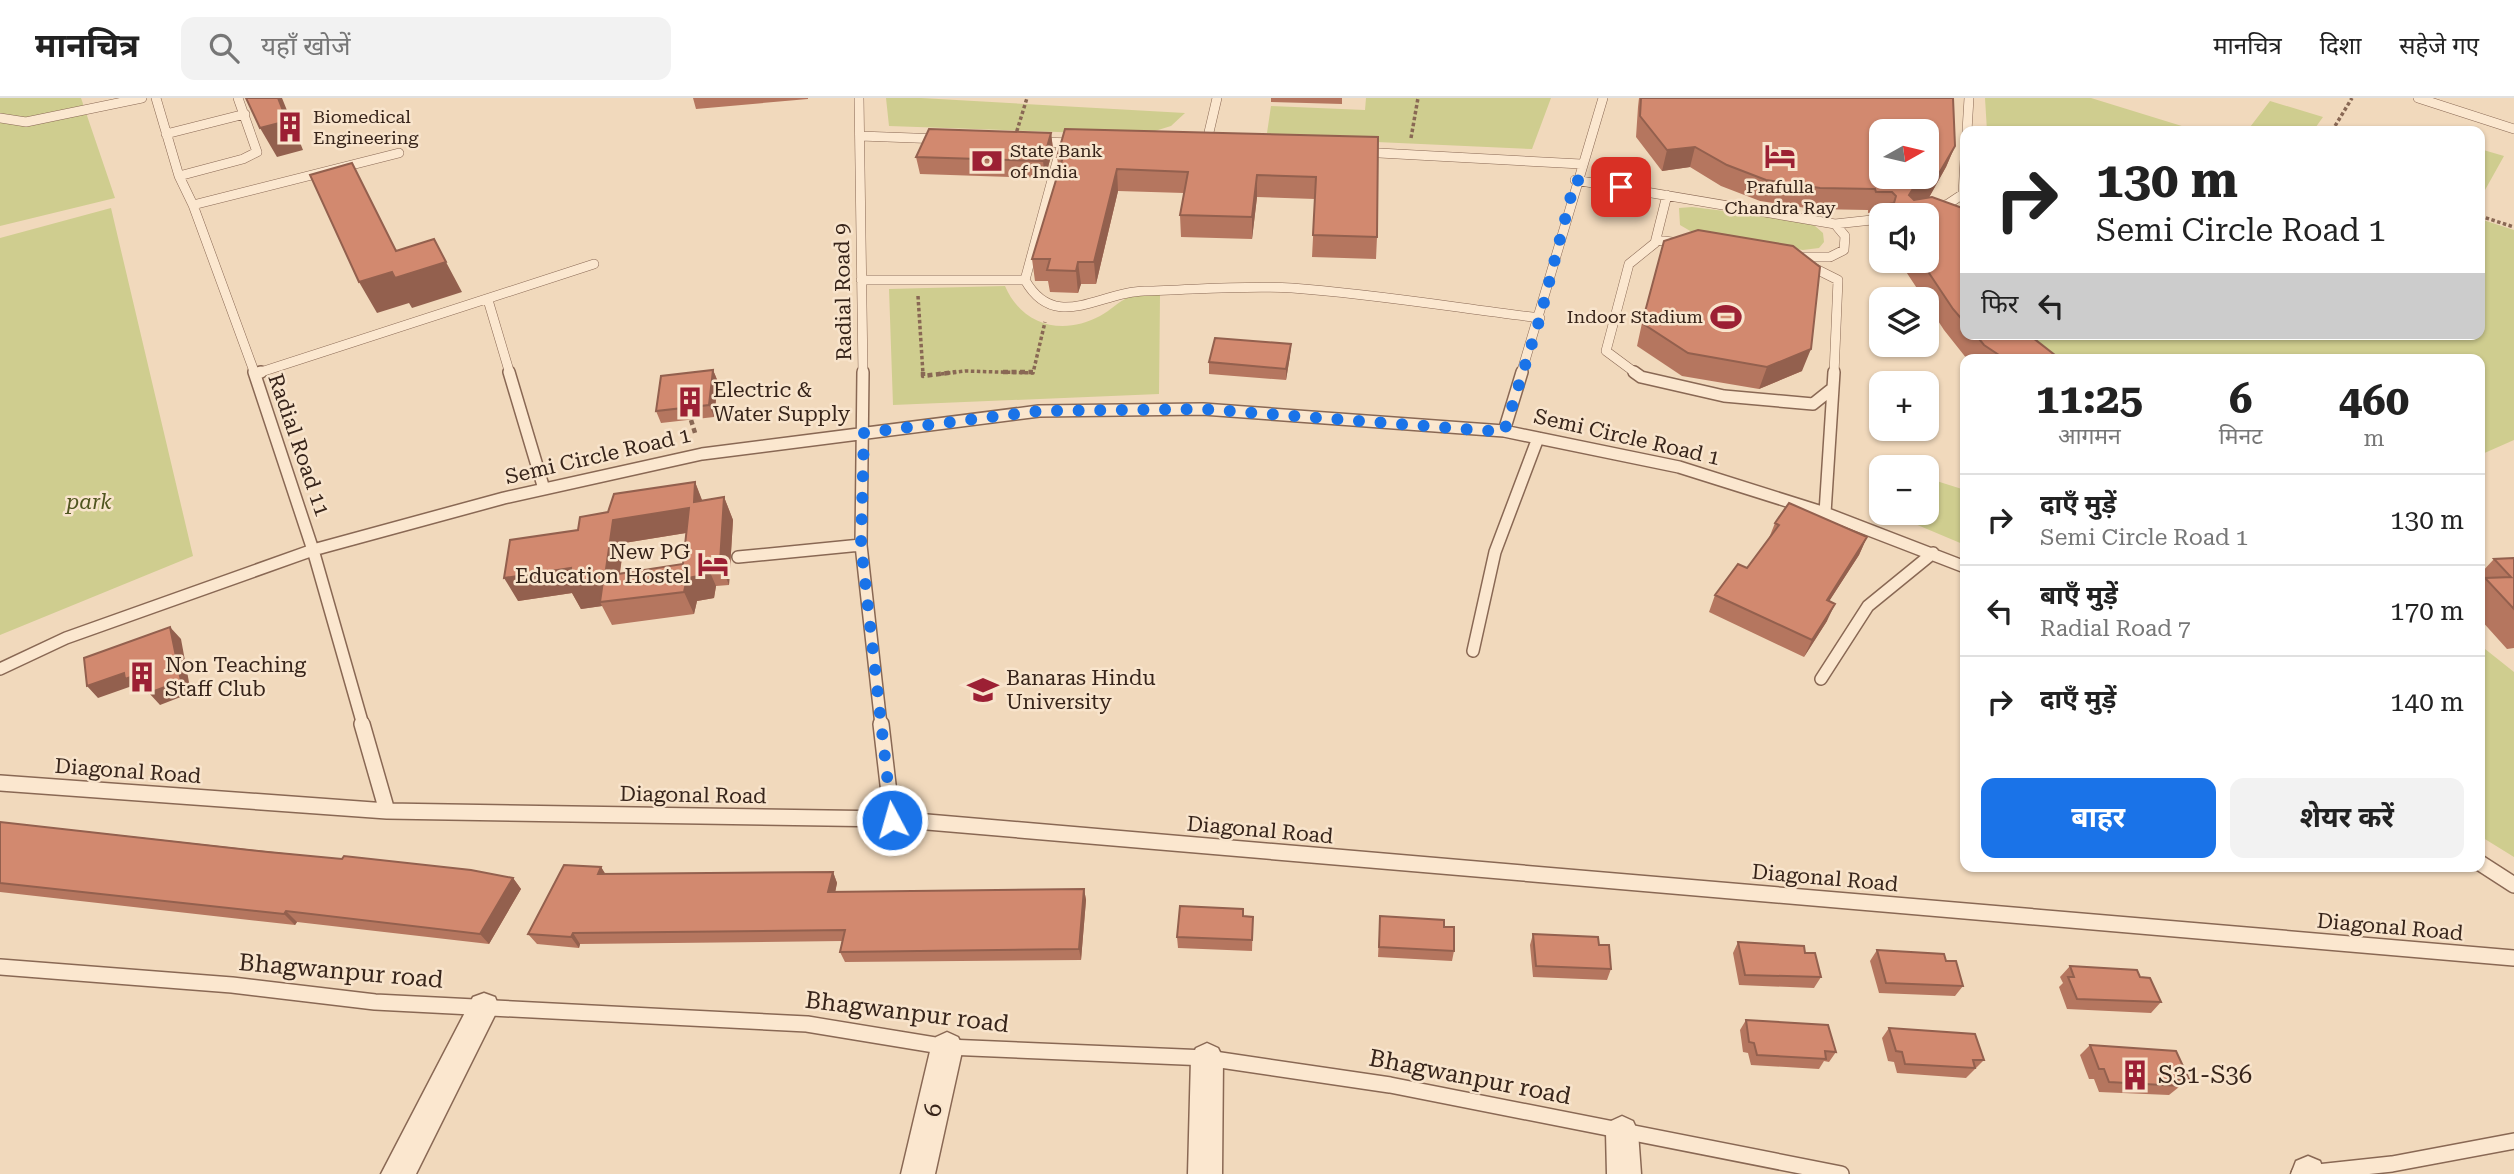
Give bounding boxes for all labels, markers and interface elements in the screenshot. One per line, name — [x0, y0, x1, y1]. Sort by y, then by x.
search box — [181, 17, 671, 80]
text: मानचित्र — [35, 26, 139, 65]
icon: search — [205, 29, 243, 67]
text: यहाँ खोजें — [261, 31, 351, 61]
text: मानचित्र — [2213, 32, 2282, 60]
text: दिशा — [2320, 32, 2361, 60]
text: सहेजे गए — [2399, 32, 2479, 60]
place label: Biomedical Engineering — [313, 106, 419, 148]
building icon: Biomedical Engineering — [273, 110, 307, 144]
north arrow — [1869, 119, 1939, 189]
map controls — [1869, 119, 1939, 525]
hotel icon: Prafulla Chandra Ray — [1763, 139, 1797, 173]
place label: State Bank of India — [1010, 140, 1103, 182]
bank icon: State Bank of India — [970, 144, 1004, 178]
text: 130 m — [2096, 152, 2238, 209]
icon: right — [1981, 154, 2072, 245]
pin — [1591, 157, 1651, 217]
icon: arrive — [1602, 168, 1640, 206]
place label: Prafulla Chandra Ray — [1724, 176, 1836, 218]
button: sound — [1869, 203, 1939, 273]
text: Semi Circle Road 1 — [2096, 211, 2386, 249]
street label: Radial Road 9 — [830, 223, 856, 361]
button: layers — [1869, 287, 1939, 357]
icon: left — [2032, 287, 2070, 325]
text: फिर — [1981, 289, 2018, 319]
sports icon: Indoor Stadium — [1709, 300, 1743, 334]
place label: Indoor Stadium — [1567, 306, 1703, 327]
street label: Radial Road 11 — [263, 370, 335, 520]
button: + — [1869, 371, 1939, 441]
text: 11:25 — [2036, 374, 2143, 423]
text: 6 — [2229, 374, 2253, 423]
text: 460 — [2339, 376, 2409, 425]
place label: Electric & Water Supply — [713, 378, 851, 426]
building icon: Electric & Water Supply — [673, 385, 707, 419]
street label: Semi Circle Road 1 — [1532, 404, 1722, 470]
street label: Semi Circle Road 1 — [503, 423, 693, 489]
text: आगमन — [2058, 423, 2121, 450]
text: मिनट — [2219, 423, 2263, 450]
text: m — [2363, 425, 2384, 452]
button: − — [1869, 455, 1939, 525]
text: दाएँ मुड़ें — [2040, 489, 2116, 519]
park label: park — [64, 490, 112, 514]
icon: right — [1981, 501, 2019, 539]
text: 130 m — [2390, 505, 2464, 535]
text: Semi Circle Road 1 — [2040, 524, 2248, 551]
place label: New PG Education Hostel — [515, 540, 690, 588]
hotel icon: New PG Education Hostel — [696, 547, 730, 581]
text: बाएँ मुड़ें — [2040, 580, 2118, 610]
icon: left — [1981, 592, 2019, 630]
text: 170 m — [2390, 596, 2464, 626]
text: Radial Road 7 — [2040, 615, 2191, 642]
place label: Non Teaching Staff Club — [165, 653, 306, 701]
building icon: Non Teaching Staff Club — [125, 660, 159, 694]
place label: Banaras Hindu University — [1006, 666, 1156, 714]
school or university icon: Banaras Hindu University — [966, 673, 1000, 707]
icon: right — [1981, 683, 2019, 721]
text: दाएँ मुड़ें — [2040, 684, 2116, 714]
text: 140 m — [2390, 687, 2464, 717]
street label: Diagonal Road — [54, 754, 203, 788]
button: बाहर — [1981, 778, 2216, 858]
button: शेयर करें — [2230, 778, 2464, 858]
street label: Diagonal Road — [619, 782, 767, 808]
position arrow — [855, 783, 929, 857]
street label: Diagonal Road — [1186, 812, 1335, 848]
street label: Diagonal Road — [1751, 860, 1900, 896]
street label: Diagonal Road — [2316, 909, 2465, 945]
street label: Bhagwanpur road — [238, 948, 444, 994]
street label: Bhagwanpur road — [803, 986, 1011, 1038]
street label: Bhagwanpur road — [1367, 1044, 1573, 1110]
building icon: S31-S36 — [2118, 1058, 2152, 1092]
place label: S31-S36 — [2158, 1061, 2252, 1089]
street label: 6 — [918, 1100, 948, 1120]

